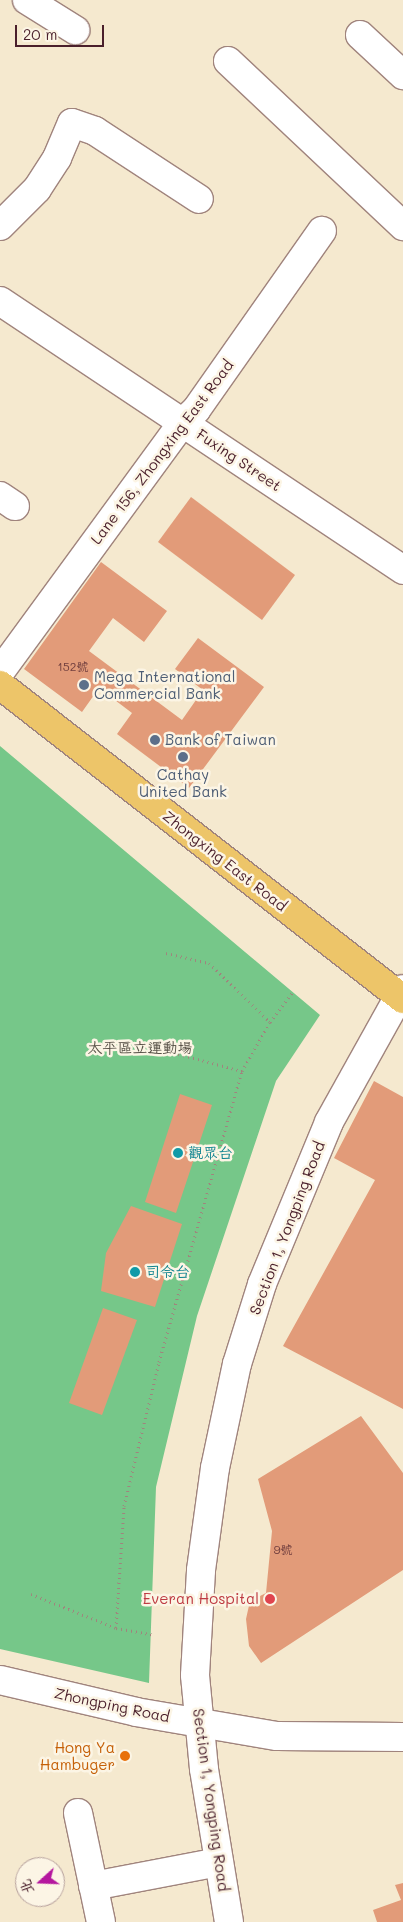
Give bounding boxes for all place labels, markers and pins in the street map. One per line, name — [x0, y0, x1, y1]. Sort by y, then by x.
place label: Mega International Commercial Bank — [94, 667, 236, 702]
marker: Mega International Commercial Bank — [78, 679, 90, 691]
place label: Bank of Taiwan — [165, 731, 276, 749]
marker: Bank of Taiwan — [149, 734, 161, 746]
marker: Cathay United Bank — [177, 751, 189, 763]
place label: Cathay United Bank — [139, 765, 227, 800]
place label: 觀眾台 — [188, 1144, 233, 1162]
marker: 觀眾台 — [172, 1147, 184, 1159]
place label: 司令台 — [145, 1263, 190, 1281]
marker: 司令台 — [129, 1266, 141, 1278]
place label: Everan Hospital — [143, 1590, 259, 1608]
marker: Everan Hospital — [263, 1592, 277, 1606]
place label: Hong Ya Hambuger — [40, 1738, 115, 1773]
marker: Hong Ya Hambuger — [119, 1750, 131, 1762]

